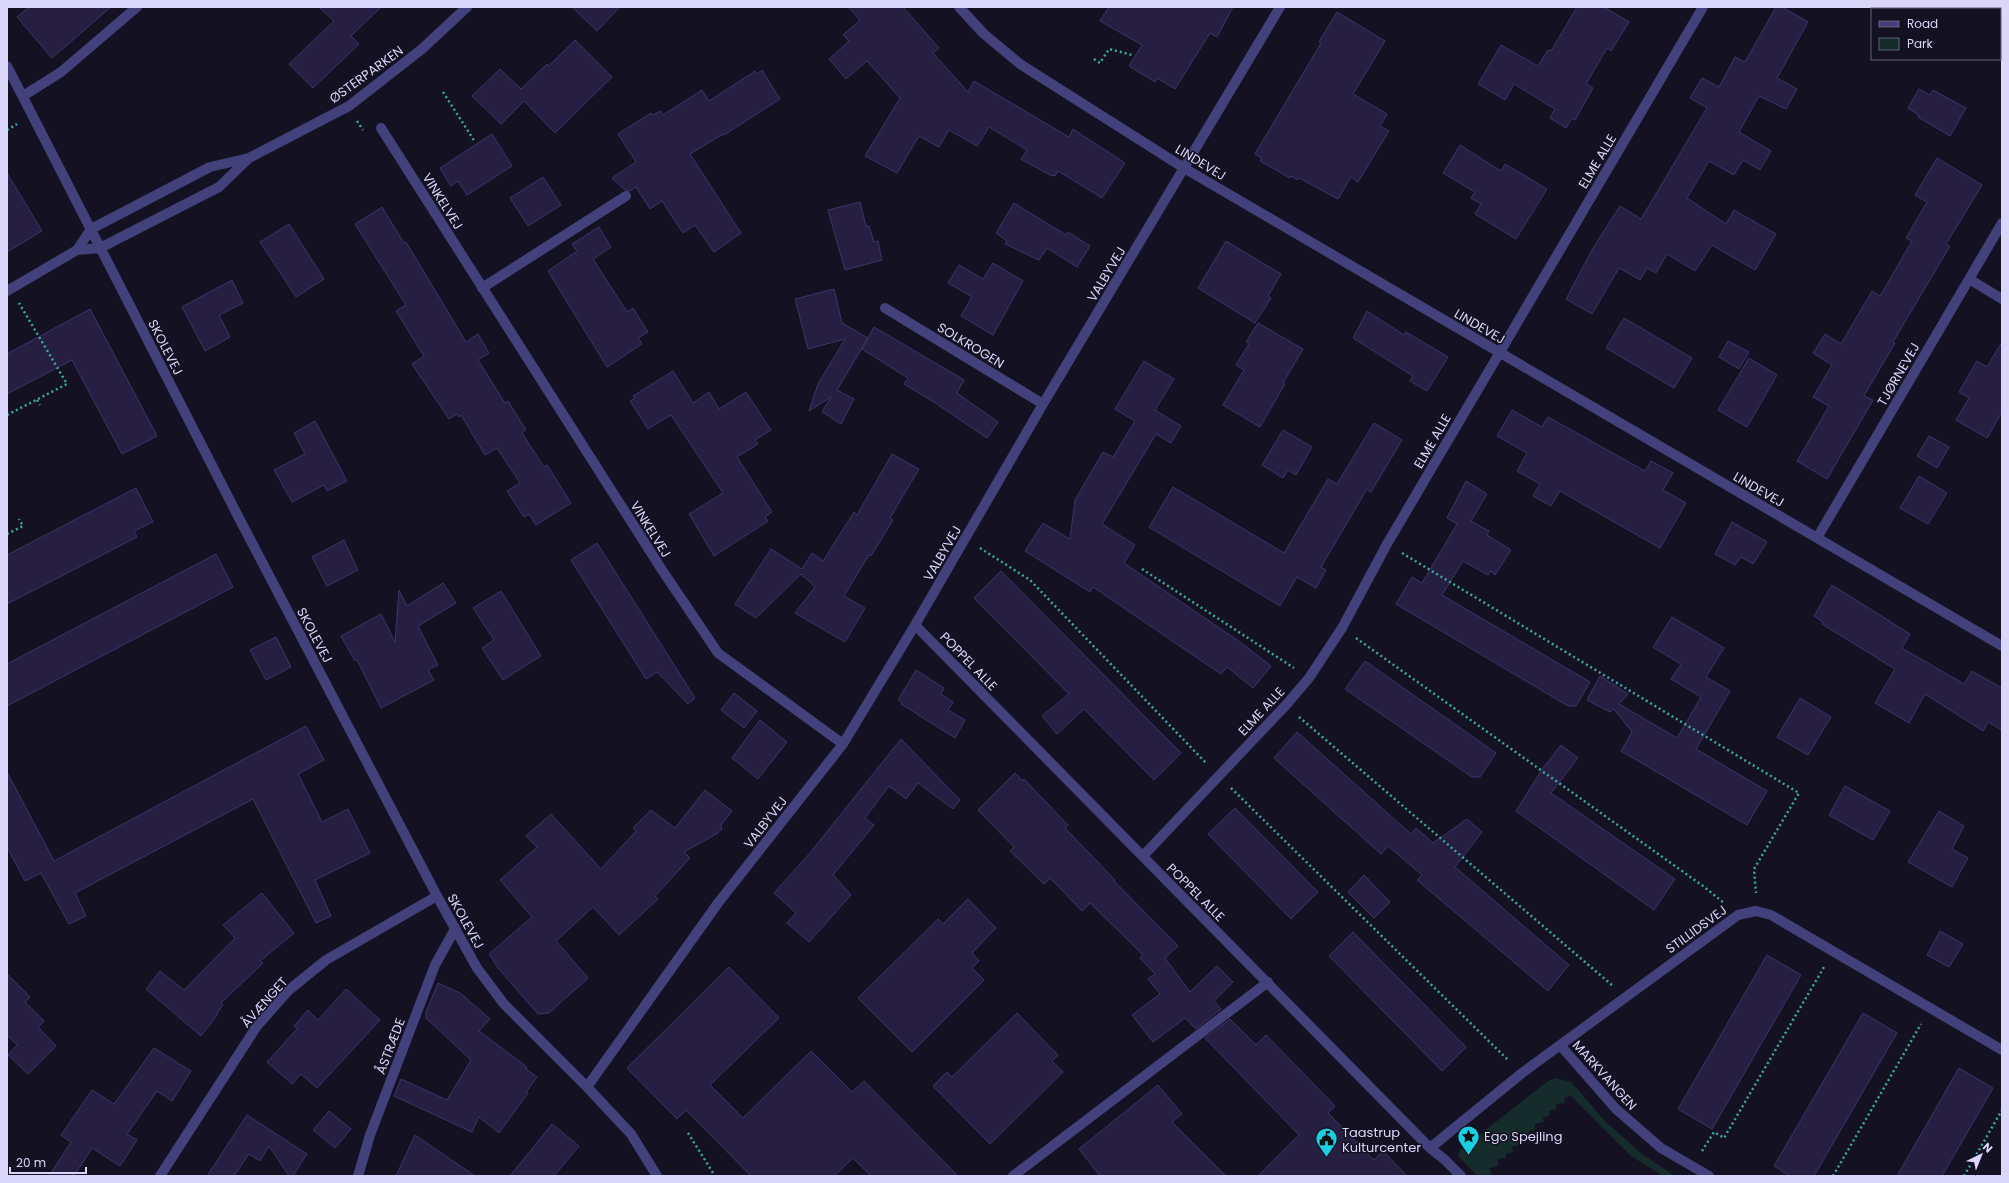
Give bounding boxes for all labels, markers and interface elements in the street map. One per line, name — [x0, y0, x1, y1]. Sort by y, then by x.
legend — [1871, 8, 2001, 60]
text: Road — [1907, 15, 1938, 32]
text: Park — [1907, 35, 1934, 52]
street label: ØSTERPARKEN — [325, 41, 407, 108]
street label: ELME ALLE — [1574, 131, 1621, 192]
street label: LINDEVEJ — [1172, 140, 1230, 185]
street label: VINKELVEJ — [418, 169, 467, 233]
street label: VALBYVEJ — [1083, 243, 1130, 305]
street label: LINDEVEJ — [1451, 304, 1509, 349]
street label: SKOLEVEJ — [143, 316, 188, 378]
street label: SOLKROGEN — [934, 318, 1008, 373]
street label: TJØRNEVEJ — [1873, 339, 1924, 409]
street label: ELME ALLE — [1409, 410, 1456, 472]
street label: LINDEVEJ — [1730, 467, 1788, 512]
street label: VINKELVEJ — [626, 497, 675, 561]
street label: VALBYVEJ — [919, 522, 966, 584]
street label: SKOLEVEJ — [292, 604, 337, 666]
street label: POPPEL ALLE — [936, 628, 1002, 695]
street label: ELME ALLE — [1234, 683, 1289, 740]
street label: VALBYVEJ — [739, 792, 792, 852]
street label: POPPEL ALLE — [1162, 859, 1229, 926]
street label: SKOLEVEJ — [443, 890, 488, 952]
street label: STILLIDSVEJ — [1662, 901, 1731, 958]
street label: ÅVÆNGET — [236, 973, 292, 1032]
street label: ÅSTRÆDE — [371, 1015, 410, 1077]
street label: MARKVANGEN — [1568, 1036, 1641, 1114]
place label: Taastrup Kulturcenter — [1342, 1123, 1421, 1157]
place icon: Ego Spejling — [1456, 1123, 1482, 1156]
public building icon: Taastrup Kulturcenter — [1313, 1126, 1339, 1159]
place label: Ego Spejling — [1484, 1127, 1562, 1146]
north arrow — [1961, 1135, 2001, 1175]
text: N — [1979, 1139, 1996, 1156]
scale bar — [10, 1149, 86, 1175]
text: 20 m — [16, 1154, 46, 1171]

